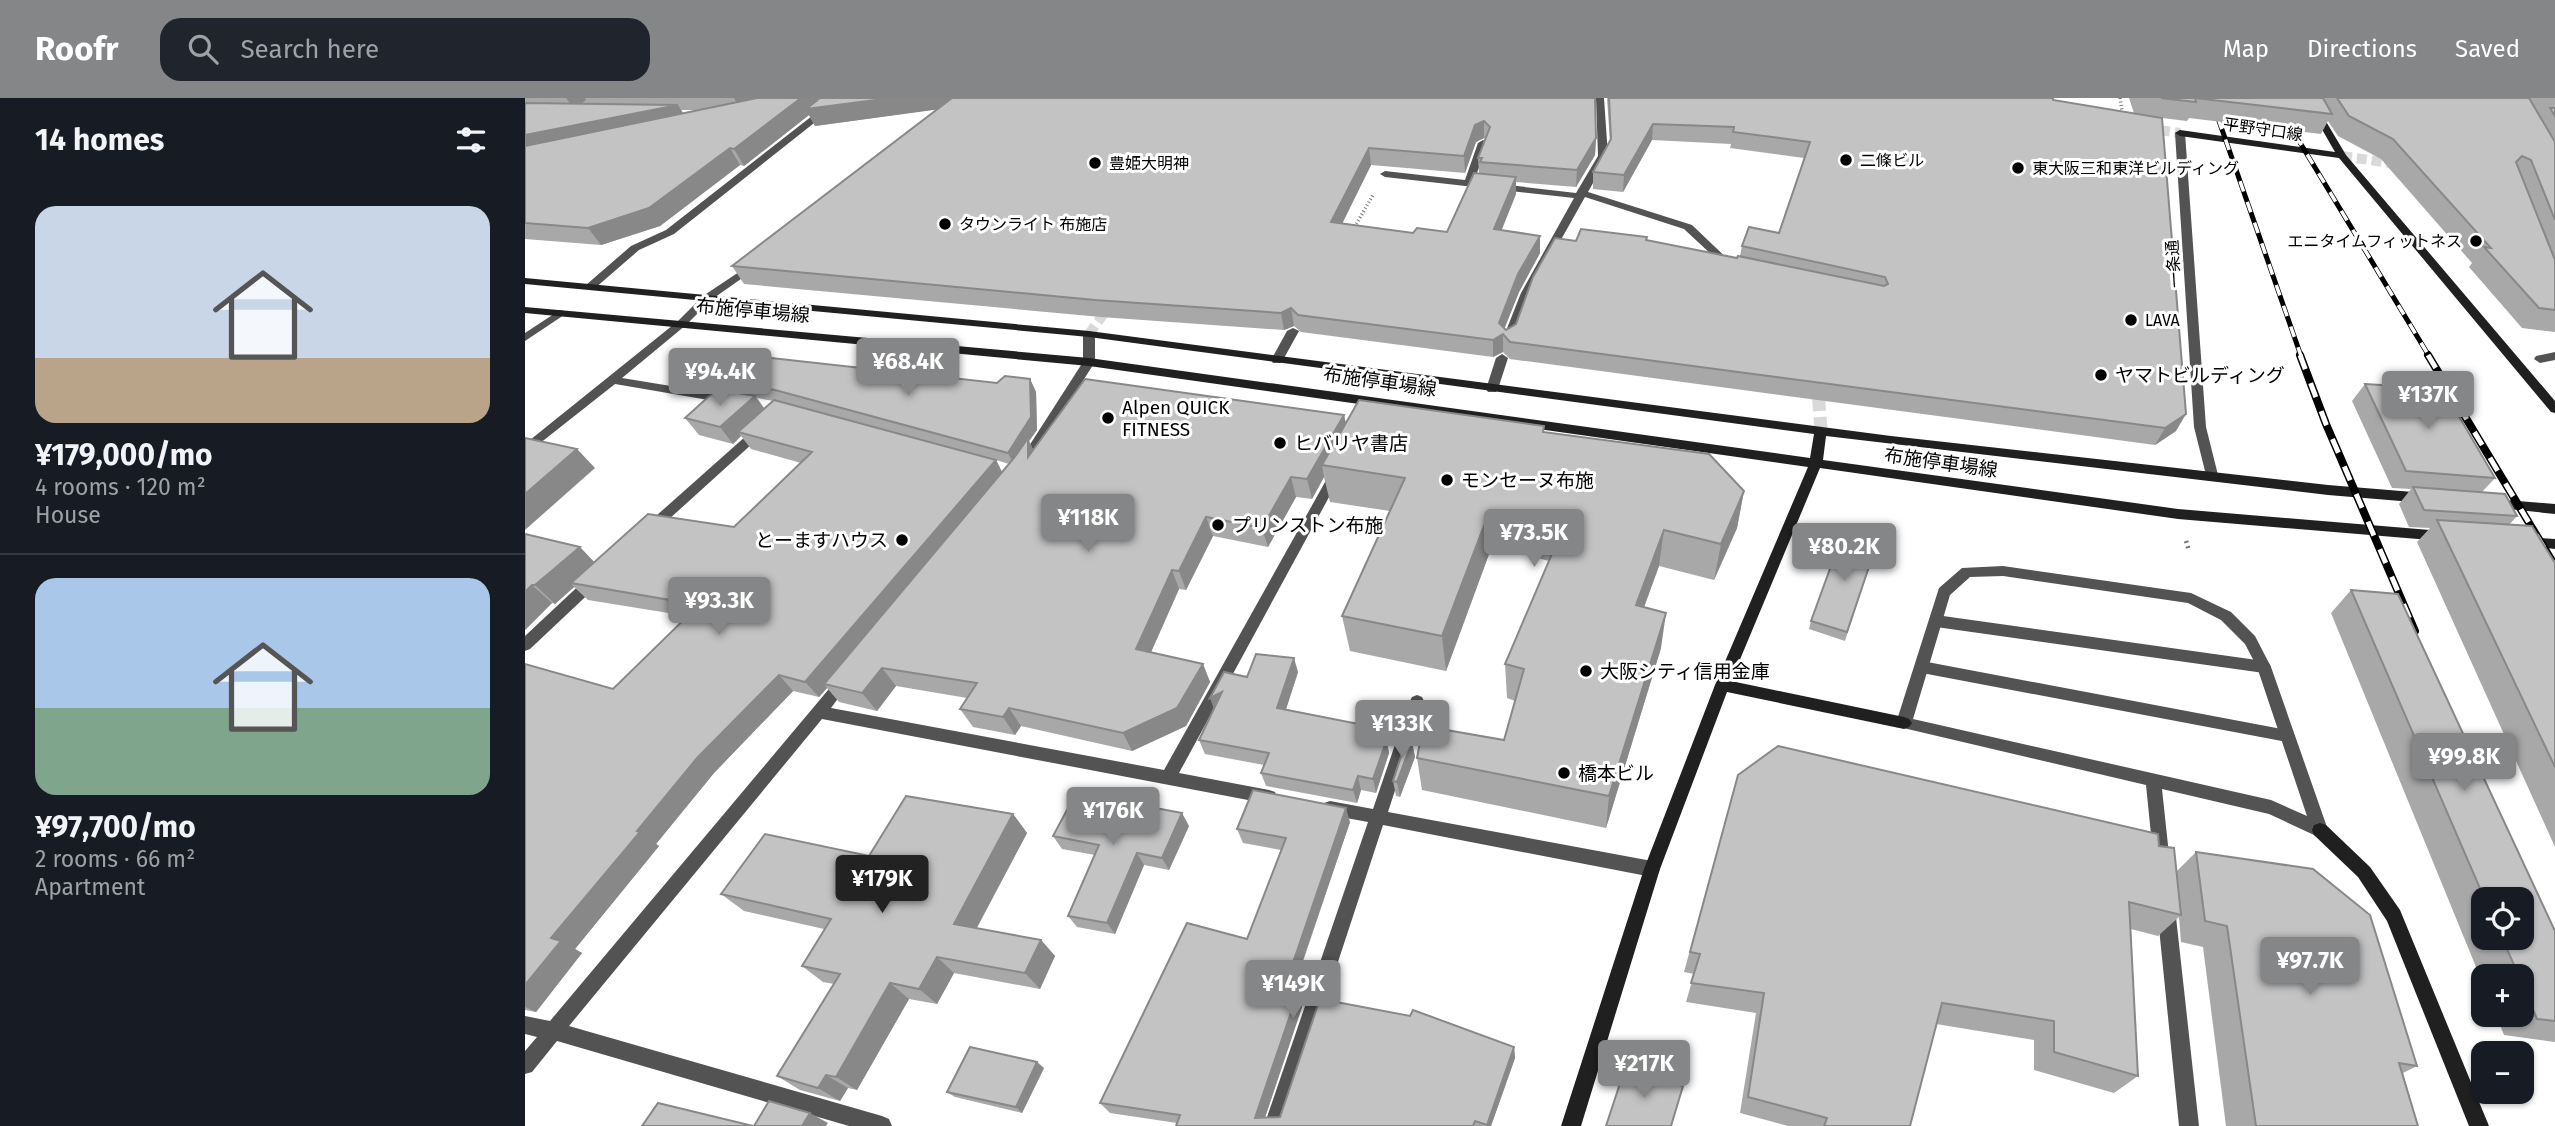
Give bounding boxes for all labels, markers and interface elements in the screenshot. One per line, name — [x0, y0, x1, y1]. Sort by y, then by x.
search box — [160, 18, 650, 81]
text: Roofr — [35, 29, 118, 69]
icon: search — [184, 30, 222, 68]
text: Search here — [240, 34, 379, 65]
text: Map — [2223, 35, 2269, 63]
text: Directions — [2307, 35, 2417, 63]
text: Saved — [2455, 35, 2520, 63]
street label: 平野守口線 — [2222, 115, 2304, 144]
icon: filters — [452, 121, 490, 159]
text: 14 homes — [35, 122, 164, 158]
place label: 二條ビル — [1860, 151, 1924, 170]
marker: 二條ビル — [1838, 152, 1854, 168]
place label: 豊姫大明神 — [1109, 154, 1189, 173]
marker: 豊姫大明神 — [1087, 155, 1103, 171]
place label: 東大阪三和東洋ビルディング — [2032, 159, 2239, 178]
marker: 東大阪三和東洋ビルディング — [2010, 160, 2026, 176]
place label: タウンライト 布施店 — [959, 215, 1107, 234]
marker: タウンライト 布施店 — [937, 216, 953, 232]
place label: エニタイムフィットネス — [2288, 232, 2462, 251]
marker: エニタイムフィットネス — [2468, 233, 2484, 249]
street label: 一条通 — [2162, 239, 2185, 289]
icon: home — [200, 252, 326, 378]
street label: 布施停車場線 — [695, 294, 811, 327]
place label: LAVA — [2145, 311, 2181, 330]
marker: LAVA — [2123, 312, 2139, 328]
pin: ¥68.4K — [851, 338, 965, 398]
text: ¥68.4K — [872, 347, 944, 375]
pin: ¥94.4K — [663, 348, 777, 408]
text: ¥94.4K — [685, 357, 755, 385]
street label: 布施停車場線 — [1322, 362, 1438, 401]
place label: ヤマトビルディング — [2115, 364, 2285, 387]
marker: ヤマトビルディング — [2093, 367, 2109, 383]
pin: ¥137K — [2379, 372, 2477, 431]
text: ¥137K — [2398, 380, 2458, 408]
place label: Alpen QUICK FITNESS — [1122, 396, 1230, 441]
marker: Alpen QUICK FITNESS — [1100, 410, 1116, 426]
place label: ヒバリヤ書店 — [1294, 432, 1408, 455]
marker: ヒバリヤ書店 — [1272, 435, 1288, 451]
text: ¥179,000/mo — [35, 437, 213, 473]
street label: 布施停車場線 — [1883, 443, 1999, 482]
place label: モンセーヌ布施 — [1461, 469, 1594, 492]
marker: モンセーヌ布施 — [1439, 472, 1455, 488]
text: 4 rooms · 120 m² — [35, 473, 206, 501]
pin: ¥118K — [1039, 494, 1137, 554]
text: House — [35, 501, 101, 529]
text: ¥118K — [1057, 503, 1119, 531]
pin: ¥73.5K — [1477, 510, 1591, 569]
place label: プリンストン布施 — [1232, 514, 1384, 537]
marker: プリンストン布施 — [1210, 517, 1226, 533]
text: ¥73.5K — [1500, 518, 1568, 546]
pin: ¥80.2K — [1787, 524, 1901, 583]
place label: とーますハウス — [755, 529, 888, 552]
marker: とーますハウス — [894, 532, 910, 548]
text: ¥80.2K — [1808, 532, 1880, 560]
pin: ¥93.3K — [662, 578, 776, 637]
text: ¥93.3K — [684, 586, 754, 614]
icon: home — [200, 624, 326, 750]
place label: 大阪シティ信用金庫 — [1600, 660, 1770, 683]
marker: 大阪シティ信用金庫 — [1578, 663, 1594, 679]
pin: ¥133K — [1353, 700, 1451, 760]
text: ¥133K — [1371, 709, 1433, 737]
pin: ¥99.8K — [2407, 734, 2521, 793]
text: ¥99.8K — [2428, 742, 2500, 770]
place label: 橋本ビル — [1578, 762, 1654, 785]
marker: 橋本ビル — [1556, 765, 1572, 781]
pin: ¥176K — [1064, 788, 1162, 847]
text: ¥176K — [1083, 796, 1143, 824]
text: ¥97,700/mo — [35, 809, 196, 845]
text: 2 rooms · 66 m² — [35, 845, 195, 873]
pin: ¥179K — [833, 856, 931, 915]
text: ¥179K — [852, 864, 912, 892]
text: Apartment — [35, 873, 145, 901]
map controls — [2471, 887, 2534, 1104]
button: locate — [2471, 887, 2534, 950]
pin: ¥97.7K — [2253, 937, 2367, 997]
text: ¥97.7K — [2277, 946, 2343, 974]
pin: ¥149K — [1244, 960, 1342, 1020]
button: + — [2471, 964, 2534, 1027]
text: ¥149K — [1261, 969, 1325, 997]
pin: ¥217K — [1595, 1040, 1693, 1100]
button: − — [2471, 1041, 2534, 1104]
text: ¥217K — [1614, 1049, 1674, 1077]

